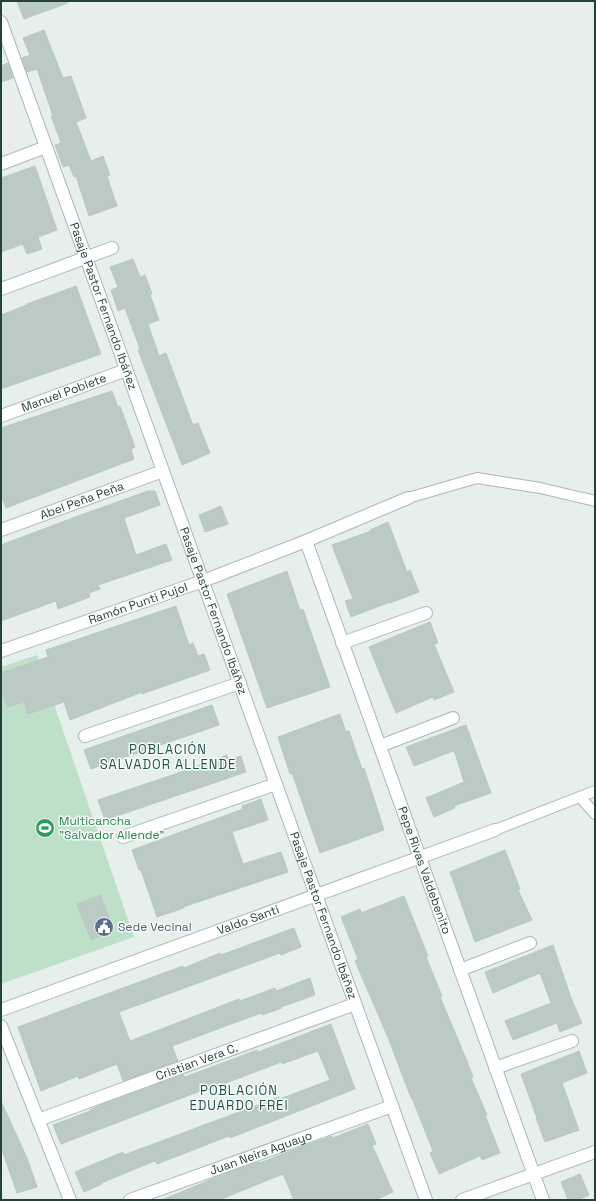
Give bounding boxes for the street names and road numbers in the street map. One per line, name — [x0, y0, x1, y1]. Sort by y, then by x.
street label: Pasaje Pastor Fernando Ibáñez — [66, 220, 141, 392]
street label: Manuel Poblete — [19, 370, 109, 416]
street label: Abel Peña Peña — [38, 478, 126, 523]
street label: Pasaje Pastor Fernando Ibáñez — [176, 525, 251, 697]
street label: Ramón Punti Pujol — [86, 579, 190, 628]
street label: Pepe Rivas Valdebenito — [394, 804, 455, 936]
street label: Pasaje Pastor Fernando Ibáñez — [286, 830, 361, 1001]
street label: Valdo Santi — [215, 901, 281, 939]
street label: Cristian Vera C. — [153, 1040, 240, 1084]
street label: Juan Neira Aguayo — [207, 1127, 314, 1179]

